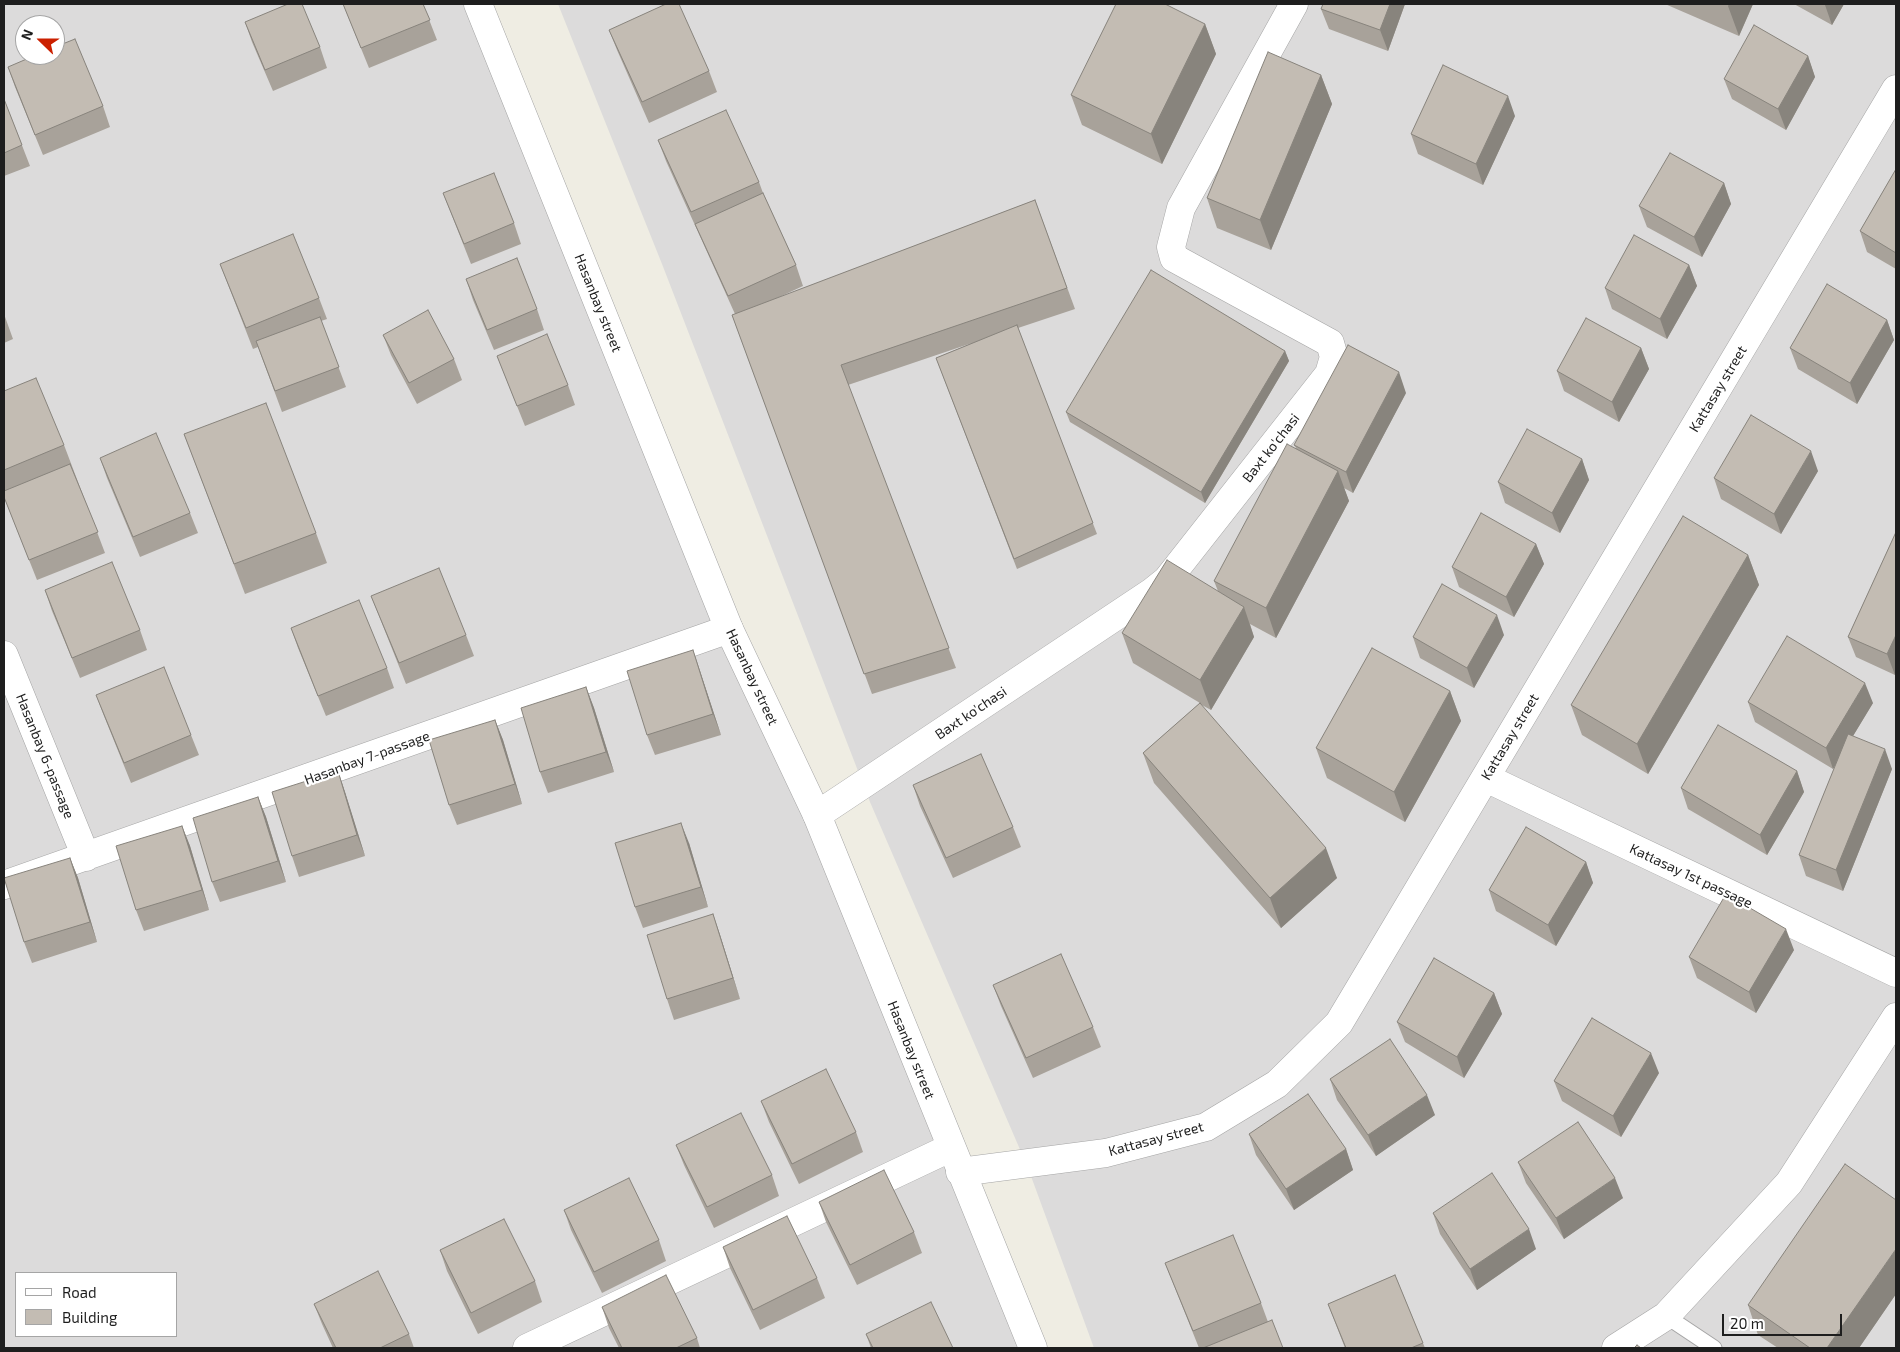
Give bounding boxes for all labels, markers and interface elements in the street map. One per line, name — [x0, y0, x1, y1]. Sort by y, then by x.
north arrow — [15, 15, 65, 65]
text: N — [17, 27, 36, 42]
street label: Hasanbay street — [571, 251, 625, 355]
street label: Kattasay street — [1686, 343, 1750, 435]
street label: Baxt ko'chasi — [1239, 410, 1303, 486]
street label: Hasanbay street — [722, 626, 782, 728]
street label: Baxt ko'chasi — [932, 683, 1010, 743]
street label: Hasanbay 6-passage — [12, 691, 78, 821]
street label: Kattasay street — [1478, 691, 1542, 783]
street label: Hasanbay 7-passage — [302, 727, 432, 789]
street label: Kattasay 1st passage — [1627, 840, 1755, 912]
street label: Hasanbay street — [884, 998, 938, 1102]
street label: Kattasay street — [1107, 1118, 1205, 1160]
legend — [15, 1272, 178, 1337]
text: Road — [62, 1283, 97, 1301]
scale bar — [1725, 1304, 1845, 1336]
text: Building — [62, 1308, 117, 1326]
text: 20 m — [1730, 1314, 1764, 1332]

